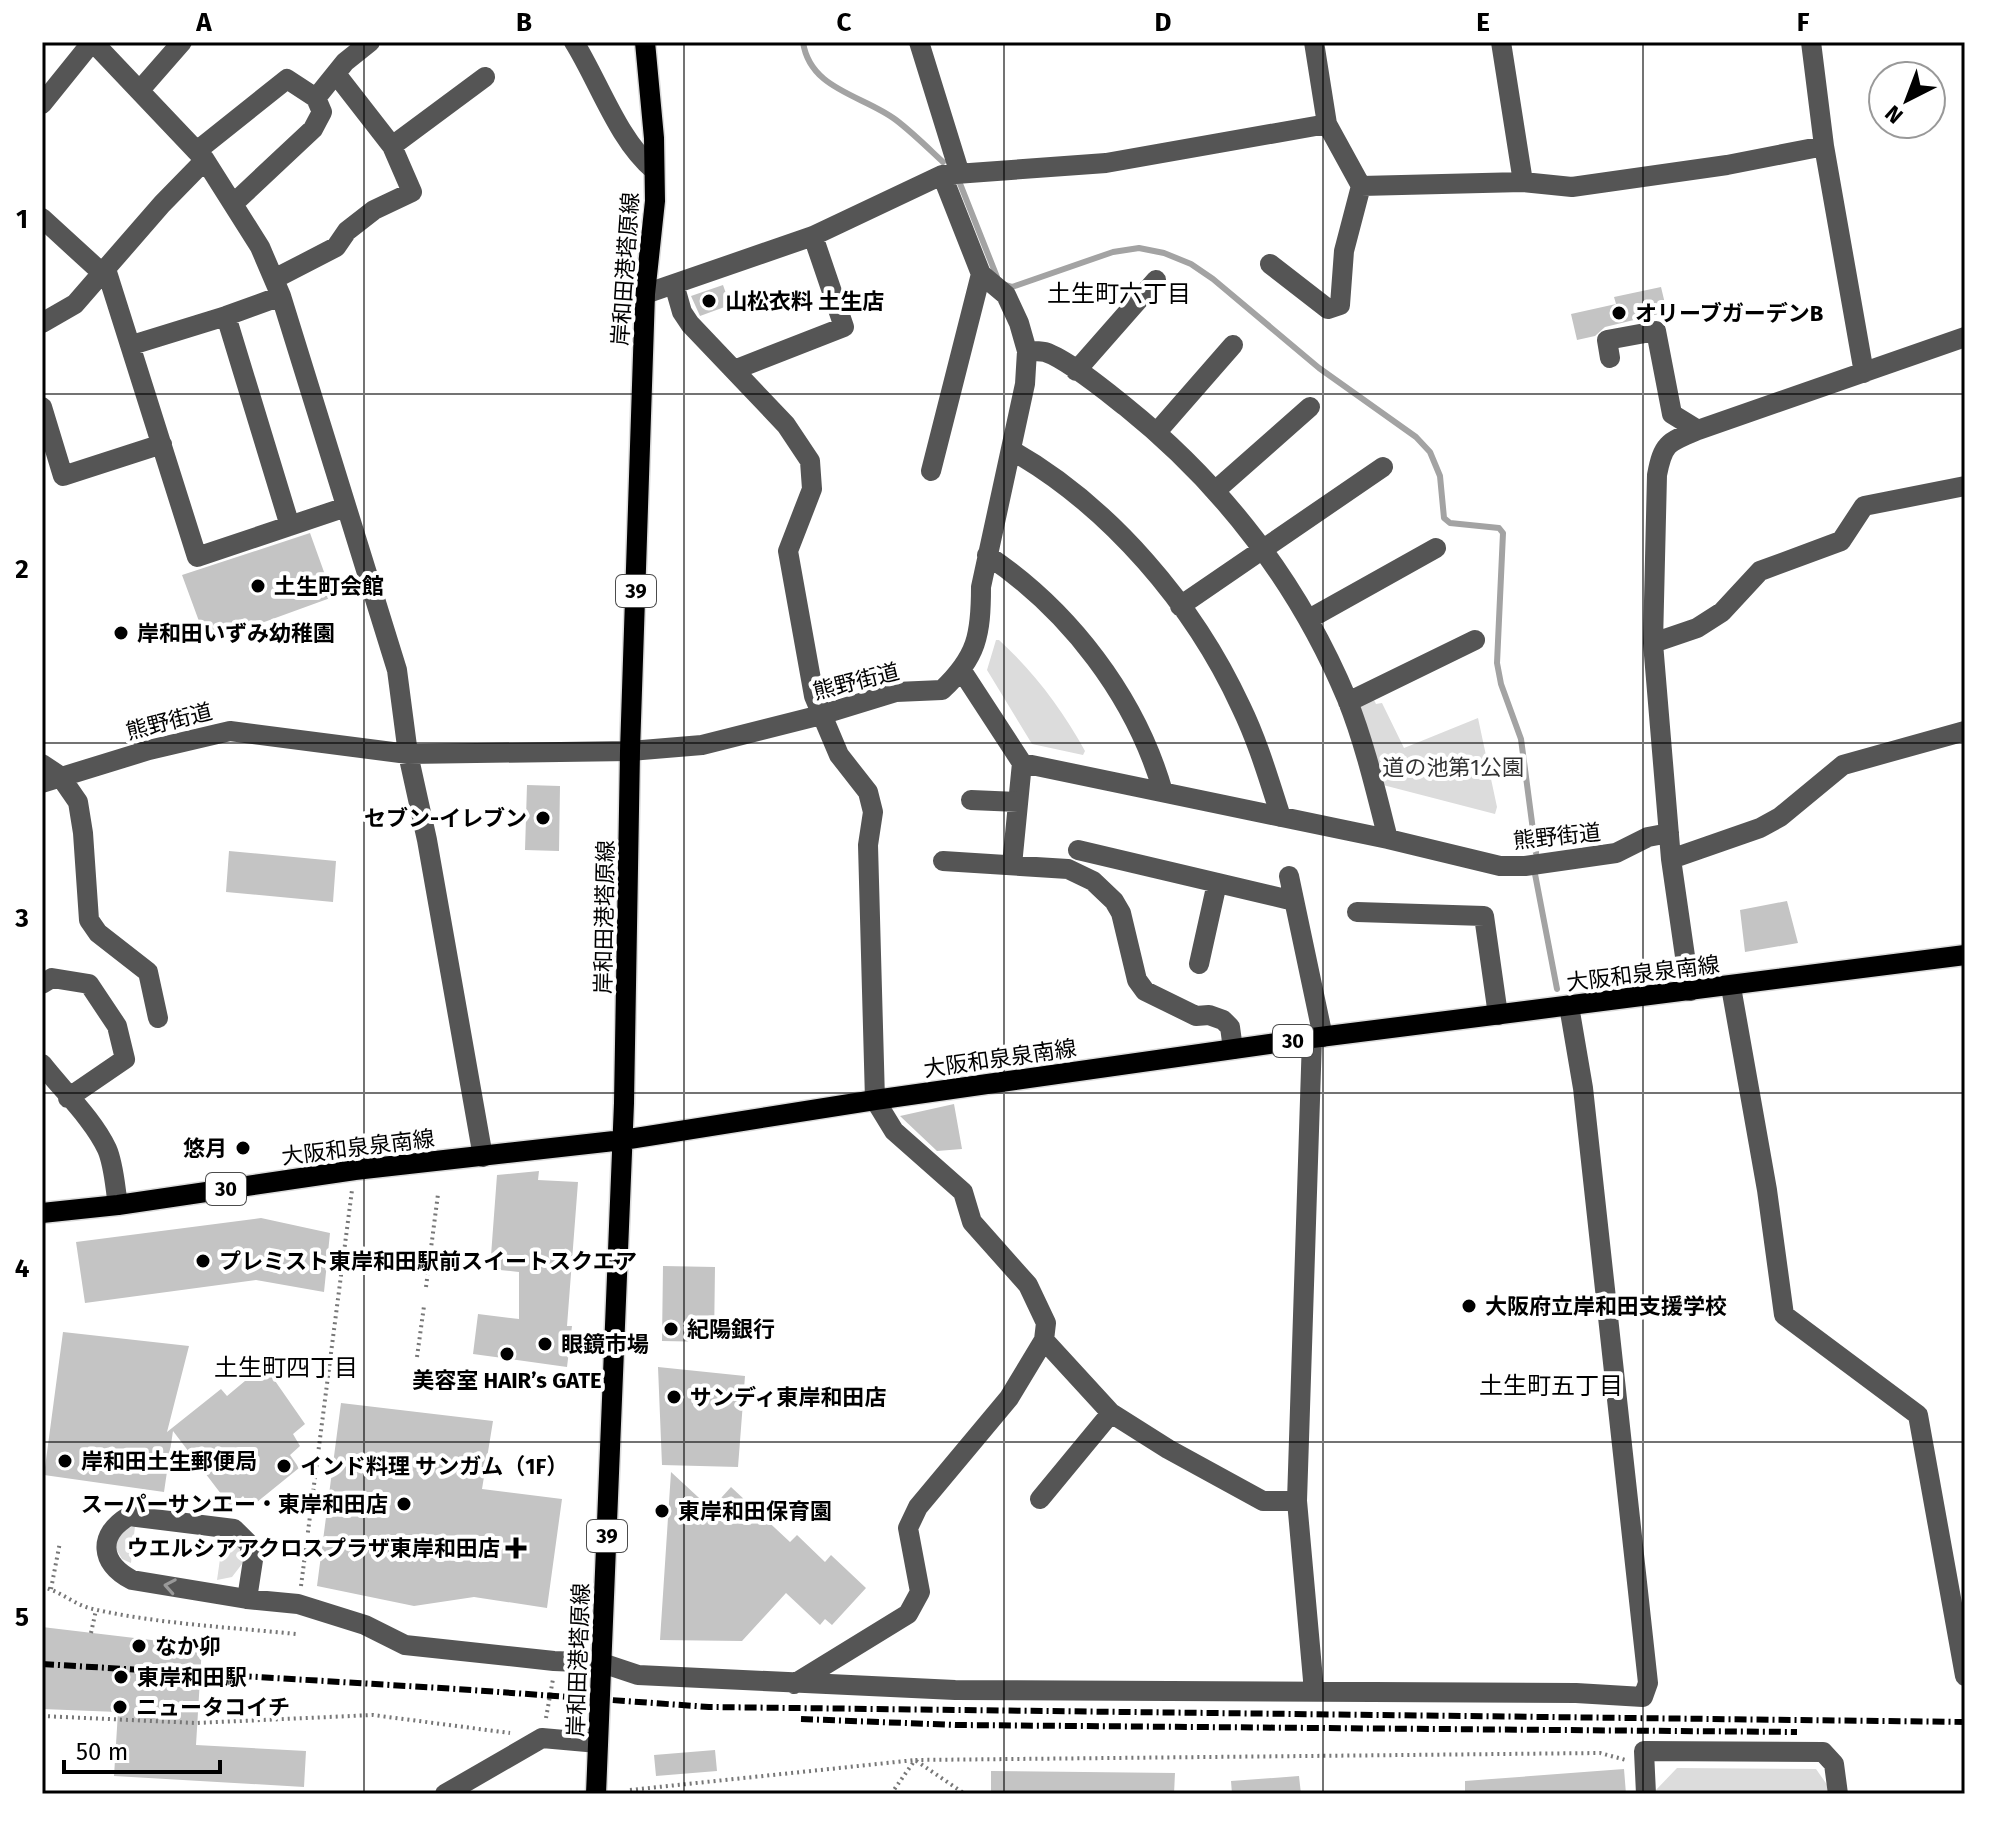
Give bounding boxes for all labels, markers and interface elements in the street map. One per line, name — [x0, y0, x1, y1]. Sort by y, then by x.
text: A — [195, 7, 212, 38]
text: B — [516, 7, 532, 38]
text: C — [837, 7, 852, 38]
text: D — [1155, 7, 1172, 38]
text: E — [1476, 7, 1490, 38]
text: F — [1797, 7, 1810, 38]
north arrow — [1867, 60, 1947, 140]
text: N — [1879, 100, 1908, 129]
street label: 岸和田港塔原線 — [607, 191, 644, 347]
text: 1 — [16, 204, 28, 235]
district label: 土生町六丁目 — [1047, 280, 1191, 308]
place label: 山松衣料 土生店 — [725, 288, 884, 315]
marker: 山松衣料 土生店 — [700, 292, 718, 310]
place label: オリーブガーデンB — [1635, 300, 1823, 327]
marker: オリーブガーデンB — [1610, 304, 1628, 322]
text: 2 — [15, 554, 29, 585]
place label: 土生町会館 — [274, 573, 384, 600]
road number: 39 — [616, 575, 656, 607]
marker: 土生町会館 — [249, 577, 267, 595]
place label: 岸和田いずみ幼稚園 — [137, 620, 335, 647]
marker: 岸和田いずみ幼稚園 — [112, 624, 130, 642]
street label: 熊野街道 — [810, 658, 902, 705]
street label: 熊野街道 — [123, 698, 215, 745]
park label: 道の池第1公園 — [1382, 754, 1524, 781]
place label: セブン-イレブン — [364, 805, 527, 832]
marker: セブン-イレブン — [534, 809, 552, 827]
street label: 熊野街道 — [1512, 818, 1602, 855]
street label: 岸和田港塔原線 — [590, 840, 619, 994]
text: 3 — [14, 903, 29, 934]
street label: 大阪和泉泉南線 — [1565, 951, 1721, 996]
road number: 30 — [1273, 1025, 1313, 1057]
street label: 大阪和泉泉南線 — [922, 1034, 1078, 1083]
street label: 大阪和泉泉南線 — [280, 1125, 436, 1170]
place label: 悠月 — [183, 1135, 227, 1162]
marker: 悠月 — [234, 1139, 252, 1157]
road number: 30 — [206, 1173, 246, 1205]
place label: プレミスト東岸和田駅前スイートスクエア — [219, 1248, 637, 1275]
marker: プレミスト東岸和田駅前スイートスクエア — [194, 1252, 212, 1270]
text: 4 — [15, 1253, 30, 1284]
place label: 大阪府立岸和田支援学校 — [1485, 1293, 1727, 1320]
marker: 大阪府立岸和田支援学校 — [1460, 1297, 1478, 1315]
place label: 紀陽銀行 — [687, 1316, 775, 1343]
marker: 紀陽銀行 — [662, 1320, 680, 1338]
place label: 眼鏡市場 — [561, 1331, 649, 1358]
marker: 眼鏡市場 — [536, 1335, 554, 1353]
marker: 美容室 HAIR’s GATE — [498, 1345, 516, 1363]
district label: 土生町四丁目 — [214, 1354, 358, 1382]
place label: 美容室 HAIR’s GATE — [412, 1367, 602, 1394]
district label: 土生町五丁目 — [1479, 1372, 1623, 1400]
place label: サンディ東岸和田店 — [690, 1384, 886, 1411]
marker: サンディ東岸和田店 — [665, 1388, 683, 1406]
place label: 岸和田土生郵便局 — [81, 1448, 257, 1475]
marker: 岸和田土生郵便局 — [56, 1452, 74, 1470]
place label: インド料理 サンガム（1F） — [300, 1453, 568, 1480]
marker: インド料理 サンガム（1F） — [275, 1457, 293, 1475]
place label: スーパーサンエー・東岸和田店 — [81, 1491, 388, 1518]
marker: スーパーサンエー・東岸和田店 — [395, 1495, 413, 1513]
place label: 東岸和田保育園 — [678, 1498, 832, 1525]
marker: 東岸和田保育園 — [653, 1502, 671, 1520]
road number: 39 — [587, 1520, 627, 1552]
place label: ウエルシアアクロスプラザ東岸和田店 — [127, 1535, 500, 1562]
marker: ウエルシアアクロスプラザ東岸和田店 — [507, 1539, 525, 1557]
one-way arrow — [163, 1578, 177, 1595]
street label: 岸和田港塔原線 — [562, 1583, 595, 1737]
text: 5 — [15, 1602, 29, 1633]
place label: なか卯 — [155, 1633, 221, 1660]
marker: なか卯 — [130, 1637, 148, 1655]
place label: 東岸和田駅 — [137, 1664, 247, 1691]
marker: 東岸和田駅 — [112, 1668, 130, 1686]
place label: ニュータコイチ — [136, 1694, 290, 1721]
marker: ニュータコイチ — [111, 1698, 129, 1716]
scale bar — [64, 1724, 220, 1774]
text: 50 m — [76, 1738, 128, 1766]

